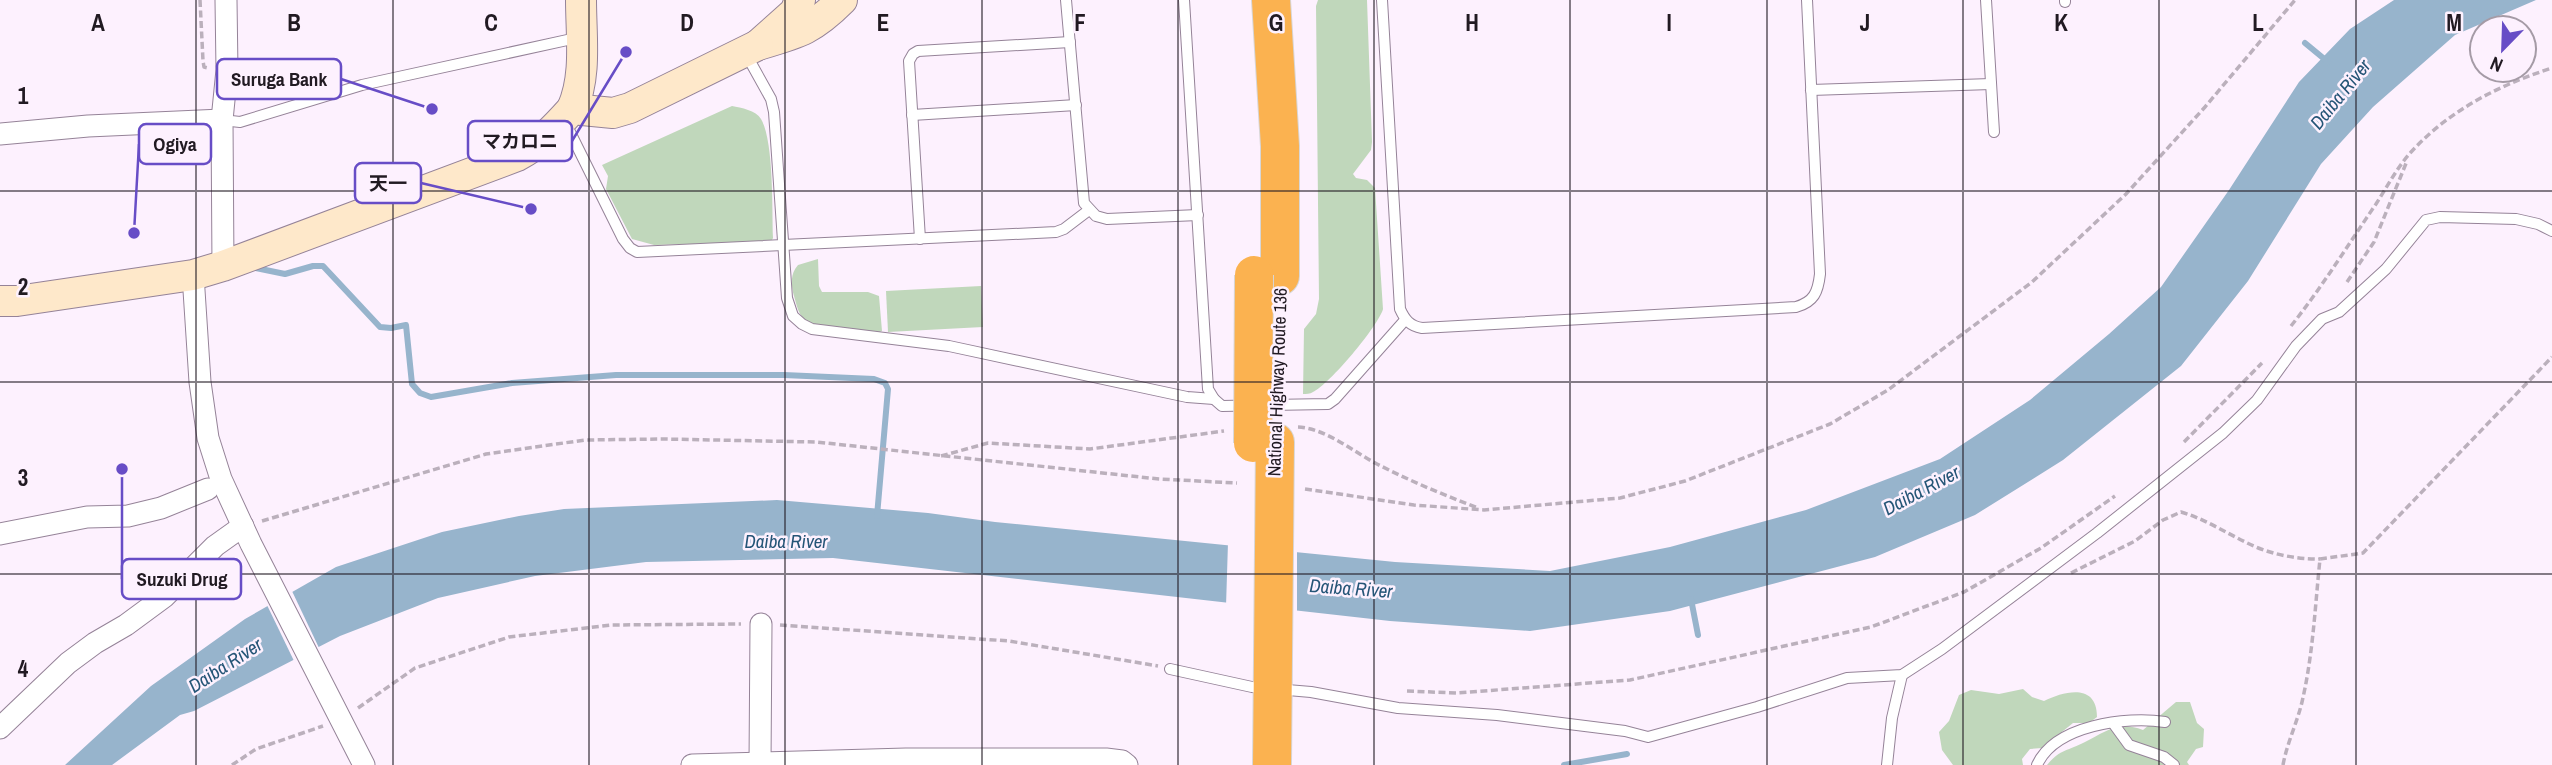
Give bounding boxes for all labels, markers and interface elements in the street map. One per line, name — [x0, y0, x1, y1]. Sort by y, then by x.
text: A — [91, 7, 105, 38]
text: B — [287, 7, 301, 38]
text: C — [484, 7, 498, 38]
text: D — [680, 7, 694, 38]
text: E — [877, 7, 889, 38]
text: F — [1074, 7, 1086, 38]
text: G — [1269, 7, 1283, 38]
text: H — [1465, 7, 1479, 38]
text: I — [1666, 7, 1672, 38]
text: J — [1860, 7, 1870, 38]
text: K — [2054, 7, 2068, 38]
text: L — [2252, 7, 2264, 38]
text: M — [2446, 7, 2462, 38]
north arrow — [2468, 14, 2538, 84]
text: N — [2486, 50, 2507, 79]
water label: Daiba River — [2304, 53, 2377, 134]
callout: Suruga Bank — [217, 59, 341, 99]
text: Suruga Bank — [231, 66, 327, 92]
text: 1 — [18, 80, 29, 111]
callout: マカロニ — [468, 121, 572, 161]
callout: Ogiya — [139, 124, 211, 164]
text: マカロニ — [482, 128, 558, 154]
text: Ogiya — [153, 131, 197, 157]
callout: 天一 — [355, 163, 421, 203]
text: 天一 — [369, 170, 407, 196]
text: 2 — [18, 271, 28, 302]
street label: National Highway Route 136 — [1261, 287, 1293, 477]
water label: Daiba River — [1878, 459, 1965, 521]
text: 3 — [18, 462, 28, 493]
water label: Daiba River — [744, 528, 828, 554]
callout: Suzuki Drug — [122, 559, 241, 599]
text: Suzuki Drug — [137, 566, 228, 592]
water label: Daiba River — [1309, 572, 1394, 604]
water label: Daiba River — [183, 631, 268, 699]
text: 4 — [18, 653, 29, 684]

